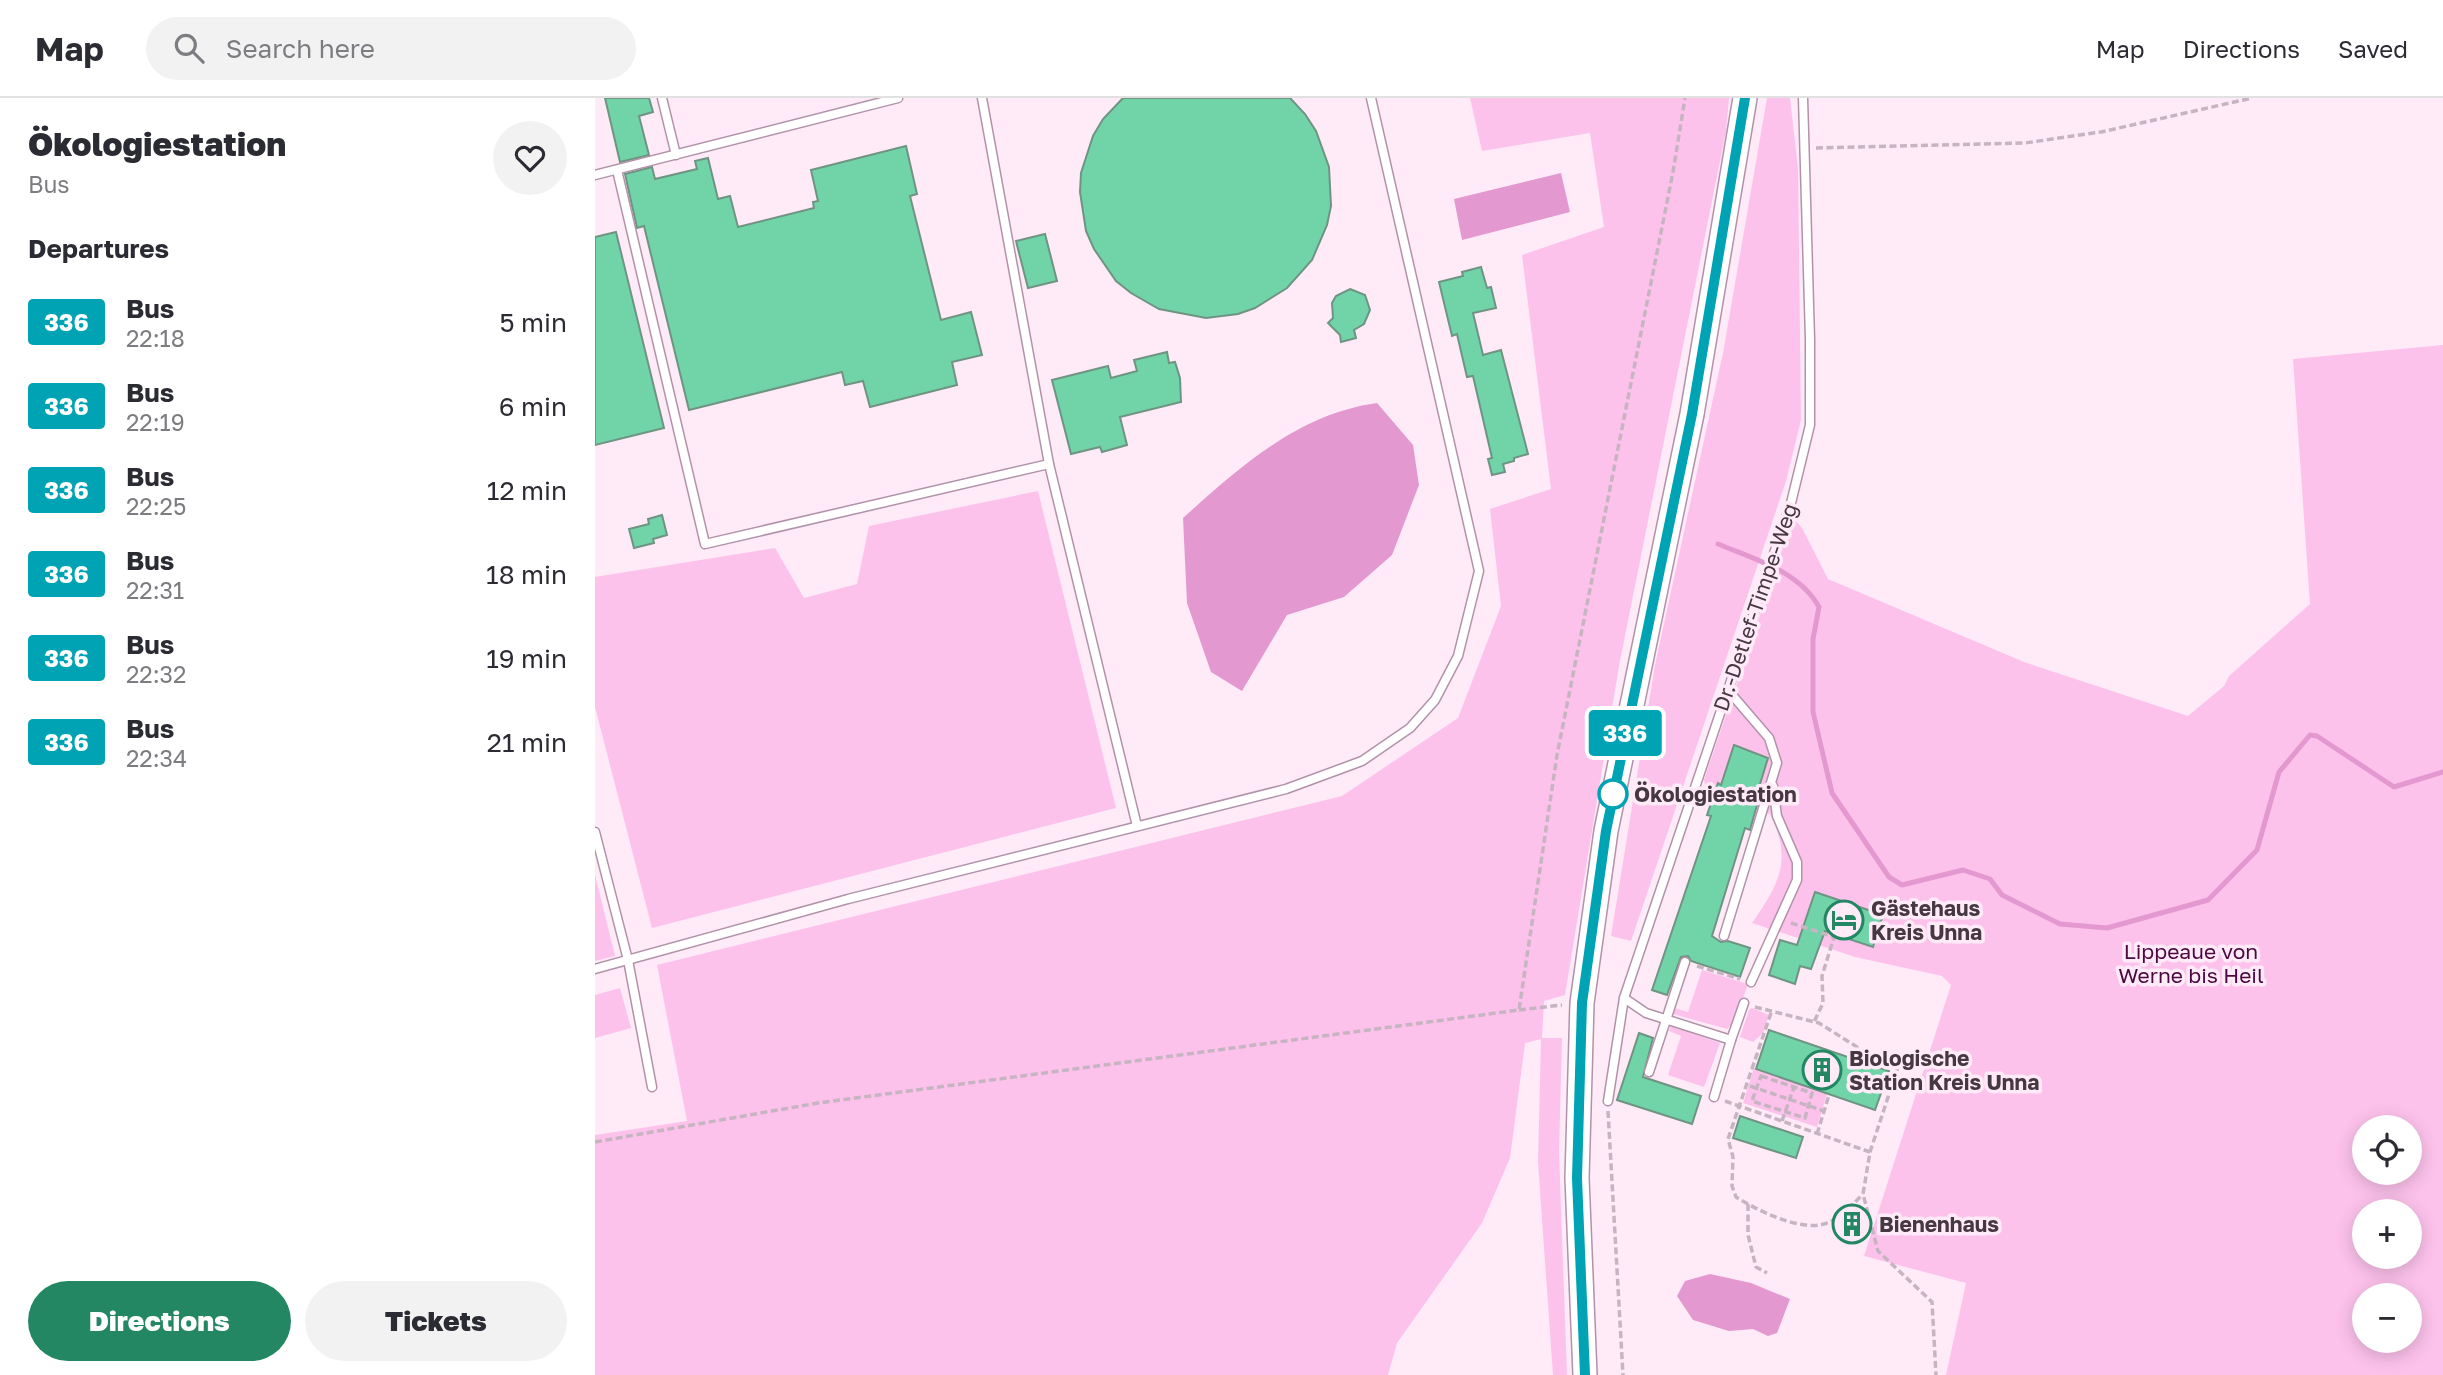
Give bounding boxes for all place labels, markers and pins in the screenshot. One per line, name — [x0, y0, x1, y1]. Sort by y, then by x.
marker: Ökologiestation — [1598, 779, 1628, 809]
place label: Ökologiestation — [1634, 781, 1797, 807]
place label: Gästehaus Kreis Unna — [1871, 895, 1982, 945]
hotel icon: Gästehaus Kreis Unna — [1823, 899, 1865, 941]
place label: Biologische Station Kreis Unna — [1849, 1045, 2039, 1095]
building icon: Biologische Station Kreis Unna — [1801, 1049, 1843, 1091]
building icon: Bienenhaus — [1831, 1203, 1873, 1245]
place label: Bienenhaus — [1879, 1211, 1999, 1237]

